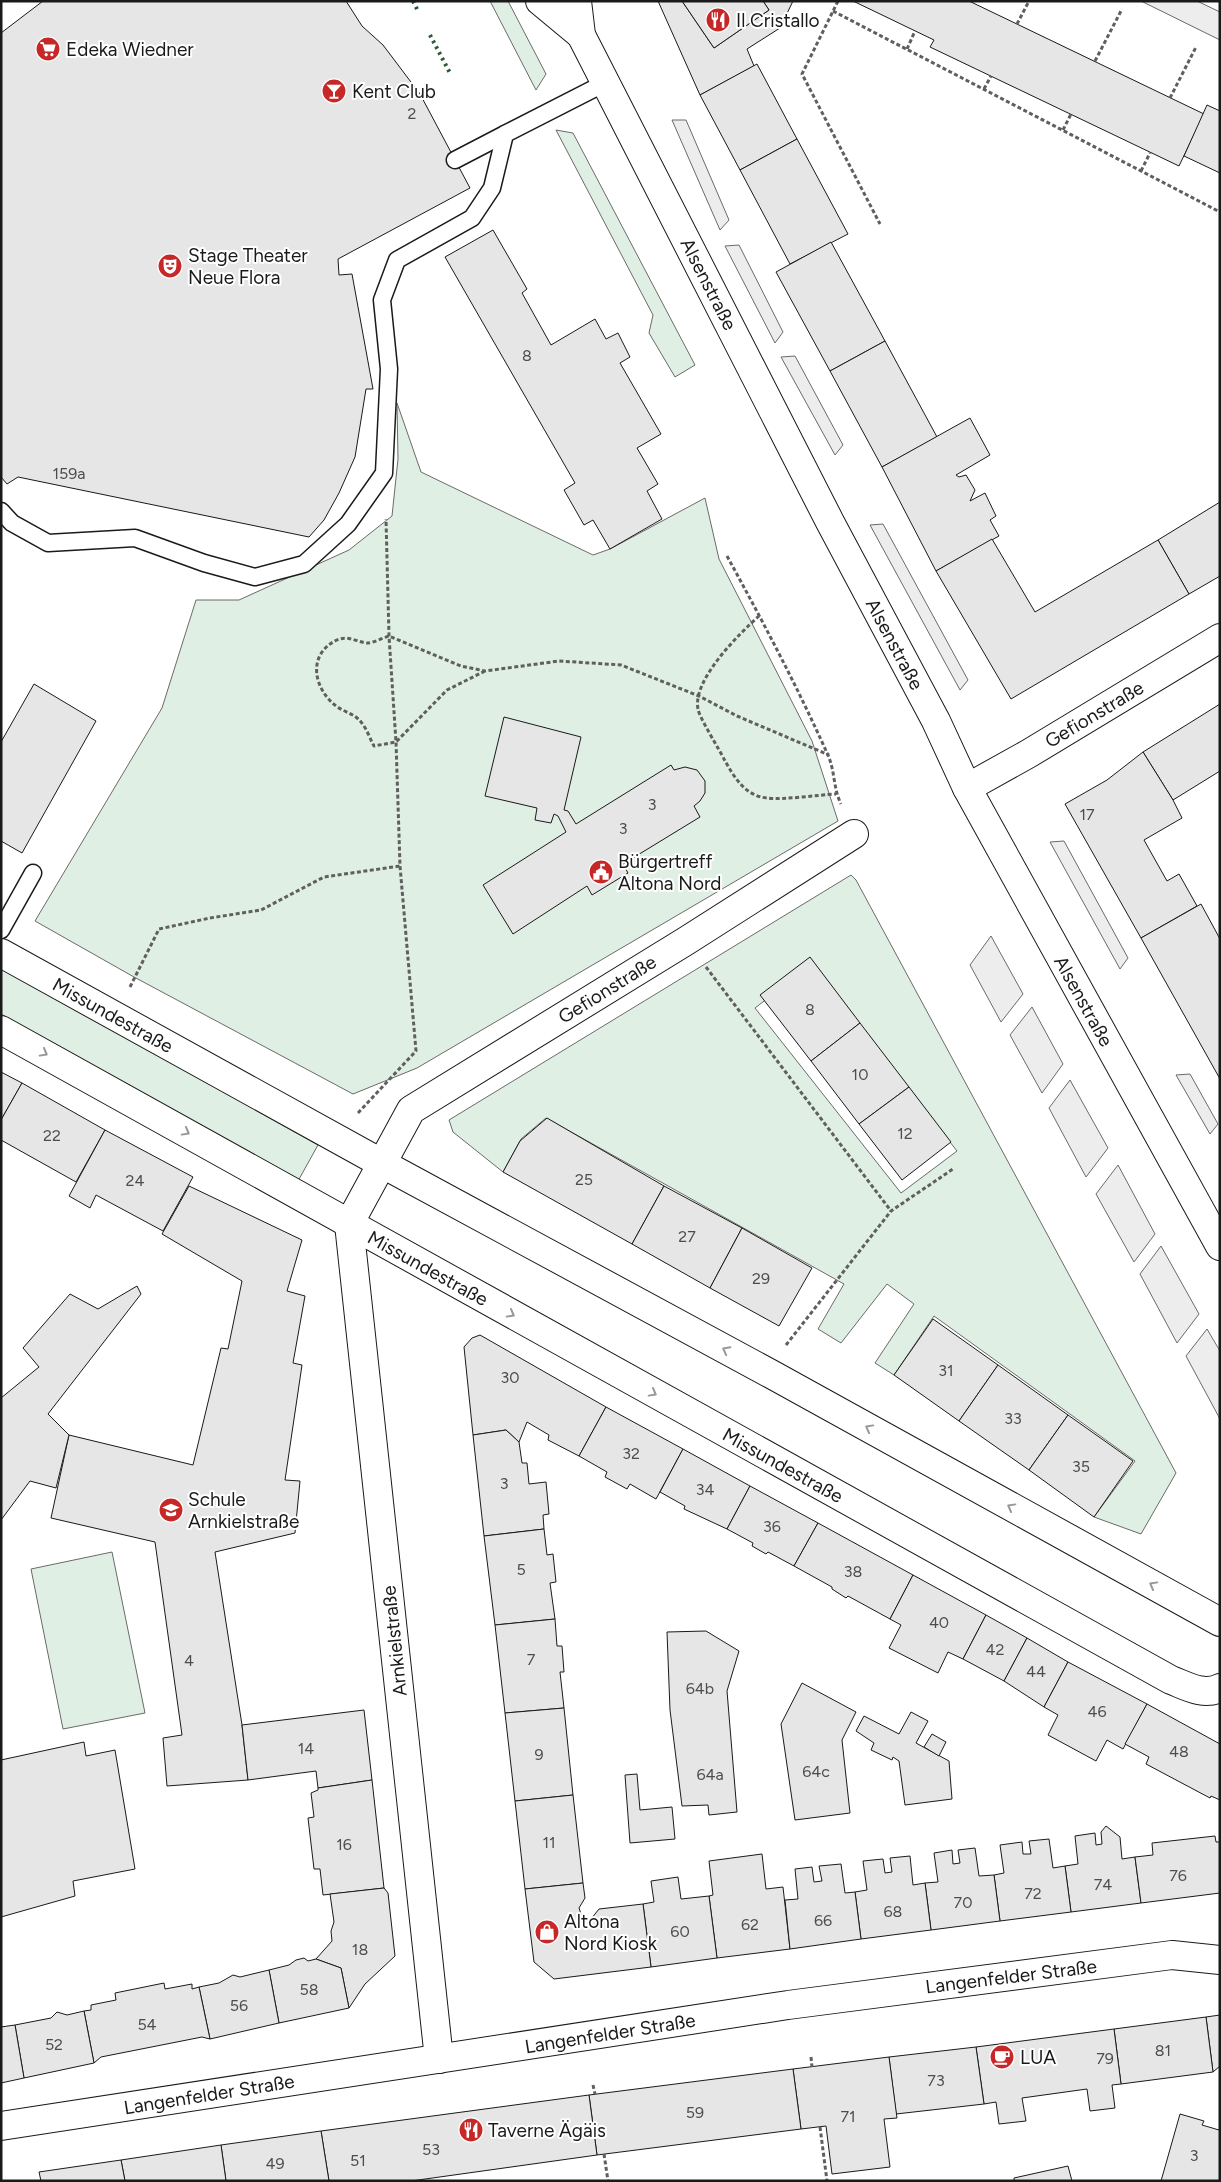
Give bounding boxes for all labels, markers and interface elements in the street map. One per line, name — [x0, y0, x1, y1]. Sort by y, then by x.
restaurant icon: Il Cristallo — [705, 7, 731, 33]
place label: Il Cristallo — [736, 9, 820, 32]
supermarket icon: Edeka Wiedner — [35, 36, 61, 62]
place label: Edeka Wiedner — [66, 38, 194, 61]
bar icon: Kent Club — [321, 78, 347, 104]
place label: Kent Club — [352, 80, 436, 103]
house number: 2 — [408, 104, 416, 123]
street label: Alsenstraße — [676, 234, 742, 334]
place label: Stage Theater Neue Flora — [188, 244, 308, 289]
theatre icon: Stage Theater Neue Flora — [157, 253, 183, 279]
house number: 8 — [522, 346, 532, 365]
house number: 159a — [52, 464, 86, 483]
street label: Alsenstraße — [861, 595, 928, 694]
street label: Gefionstraße — [1041, 676, 1148, 753]
house number: 3 — [648, 795, 656, 814]
house number: 17 — [1079, 805, 1095, 824]
house number: 3 — [619, 819, 627, 838]
place label: Bürgertreff Altona Nord — [618, 850, 721, 895]
public building icon: Bürgertreff Altona Nord — [588, 859, 614, 885]
street label: Gefionstraße — [554, 950, 660, 1029]
street label: Alsenstraße — [1049, 952, 1118, 1051]
street label: Missundestraße — [49, 973, 177, 1058]
house number: 8 — [805, 1000, 815, 1019]
one-way arrow — [39, 1047, 48, 1057]
house number: 10 — [852, 1065, 868, 1084]
house number: 12 — [897, 1124, 913, 1143]
house number: 22 — [43, 1126, 61, 1145]
one-way arrow — [181, 1126, 190, 1136]
house number: 25 — [575, 1170, 593, 1189]
house number: 24 — [126, 1171, 144, 1190]
street label: Missundestraße — [364, 1226, 492, 1311]
house number: 27 — [678, 1227, 696, 1246]
house number: 29 — [752, 1269, 770, 1288]
one-way arrow — [506, 1308, 515, 1318]
one-way arrow — [723, 1346, 732, 1356]
house number: 31 — [938, 1361, 954, 1380]
house number: 30 — [501, 1368, 519, 1387]
one-way arrow — [648, 1387, 657, 1397]
house number: 33 — [1004, 1409, 1022, 1428]
street label: Missundestraße — [719, 1423, 847, 1508]
one-way arrow — [865, 1424, 874, 1434]
house number: 32 — [622, 1444, 640, 1463]
house number: 35 — [1072, 1457, 1090, 1476]
house number: 3 — [500, 1474, 508, 1493]
house number: 34 — [696, 1480, 714, 1499]
place label: Schule Arnkielstraße — [188, 1488, 299, 1533]
school or university icon: Schule Arnkielstraße — [158, 1497, 184, 1523]
one-way arrow — [1007, 1503, 1016, 1513]
house number: 36 — [763, 1517, 781, 1536]
house number: 5 — [516, 1560, 526, 1579]
house number: 38 — [844, 1562, 862, 1581]
one-way arrow — [1150, 1582, 1159, 1592]
street label: Arnkielstraße — [377, 1584, 412, 1698]
house number: 40 — [929, 1613, 949, 1632]
house number: 42 — [986, 1640, 1004, 1659]
house number: 7 — [527, 1650, 536, 1669]
house number: 4 — [184, 1651, 194, 1670]
house number: 44 — [1026, 1662, 1046, 1681]
house number: 64b — [686, 1679, 714, 1698]
house number: 46 — [1088, 1702, 1107, 1721]
house number: 14 — [298, 1739, 314, 1758]
house number: 48 — [1169, 1742, 1189, 1761]
house number: 9 — [534, 1745, 544, 1764]
house number: 64c — [802, 1762, 830, 1781]
house number: 64a — [696, 1765, 724, 1784]
house number: 11 — [542, 1833, 556, 1852]
house number: 16 — [336, 1835, 352, 1854]
house number: 76 — [1169, 1866, 1187, 1885]
house number: 74 — [1094, 1875, 1112, 1894]
house number: 72 — [1024, 1884, 1042, 1903]
house number: 70 — [954, 1893, 972, 1912]
house number: 68 — [884, 1902, 902, 1921]
place label: Altona Nord Kiosk — [564, 1910, 658, 1955]
house number: 66 — [814, 1911, 832, 1930]
house number: 62 — [741, 1915, 759, 1934]
shop icon: Altona Nord Kiosk — [534, 1919, 560, 1945]
house number: 60 — [670, 1922, 690, 1941]
house number: 18 — [352, 1940, 368, 1959]
street label: Langenfelder Straße — [924, 1955, 1098, 1998]
house number: 58 — [299, 1980, 319, 1999]
house number: 56 — [230, 1996, 248, 2015]
street label: Langenfelder Straße — [523, 2009, 697, 2058]
house number: 54 — [137, 2015, 157, 2034]
house number: 52 — [45, 2035, 63, 2054]
house number: 81 — [1155, 2041, 1171, 2060]
cafe icon: LUA — [989, 2044, 1015, 2070]
place label: LUA — [1020, 2046, 1056, 2069]
house number: 79 — [1096, 2049, 1114, 2068]
street label: Langenfelder Straße — [122, 2070, 296, 2119]
house number: 73 — [927, 2071, 945, 2090]
house number: 59 — [686, 2103, 704, 2122]
house number: 71 — [840, 2107, 856, 2126]
restaurant icon: Taverne Ägäis — [458, 2117, 484, 2143]
place label: Taverne Ägäis — [488, 2119, 606, 2142]
house number: 53 — [422, 2140, 440, 2159]
house number: 3 — [1190, 2146, 1198, 2165]
house number: 51 — [350, 2151, 366, 2170]
house number: 49 — [266, 2154, 285, 2173]

